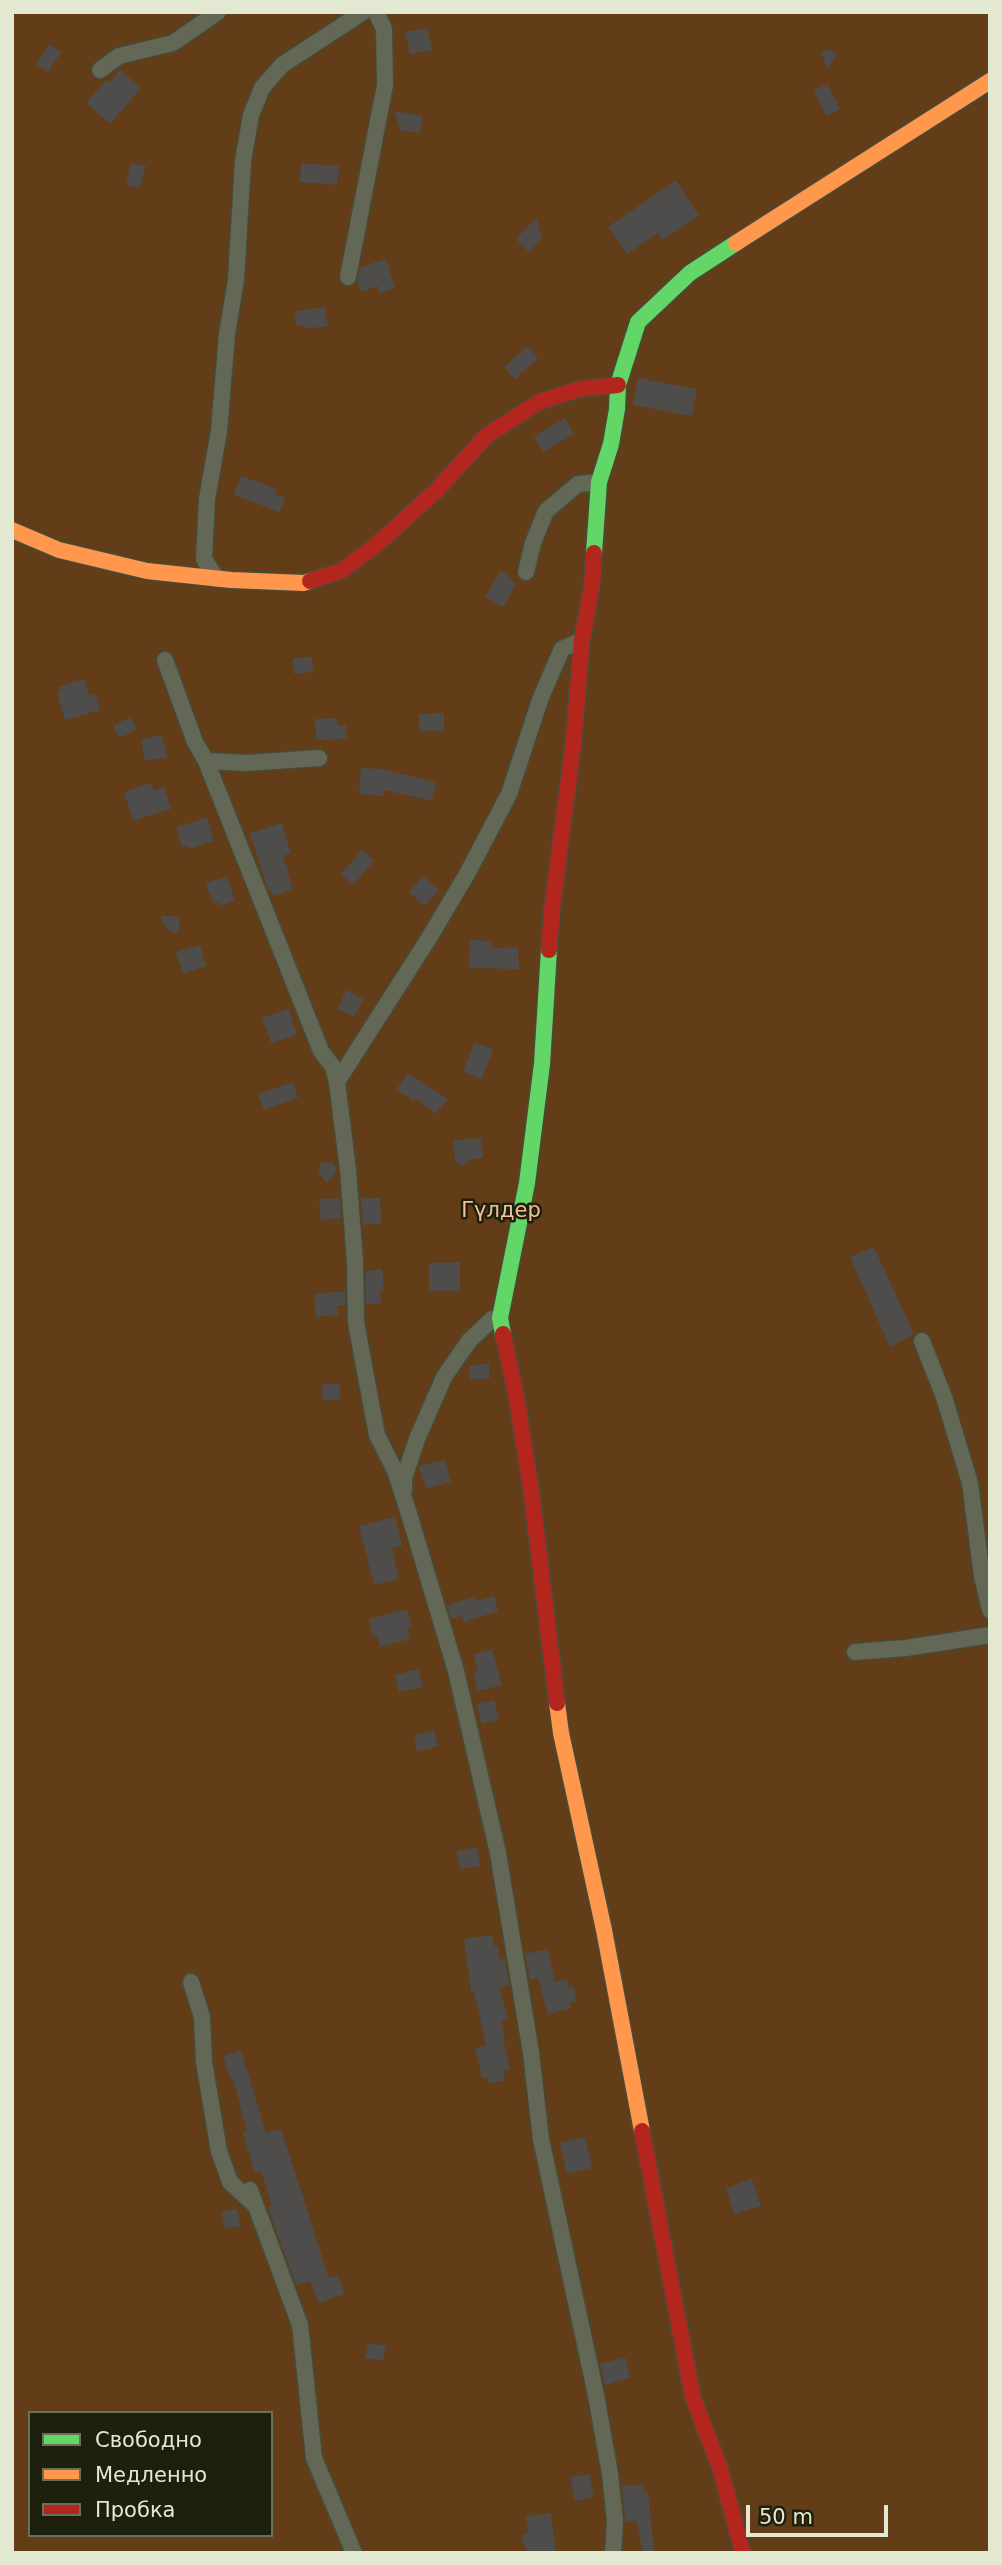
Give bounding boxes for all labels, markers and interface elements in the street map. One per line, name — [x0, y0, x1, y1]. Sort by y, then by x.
park label: Гүлдер — [461, 1199, 541, 1225]
legend — [28, 2411, 273, 2537]
text: Свободно — [95, 2428, 202, 2452]
text: Медленно — [95, 2463, 207, 2487]
scale bar — [750, 2492, 892, 2536]
text: Пробка — [95, 2498, 175, 2522]
text: 50 m — [759, 2505, 813, 2529]

